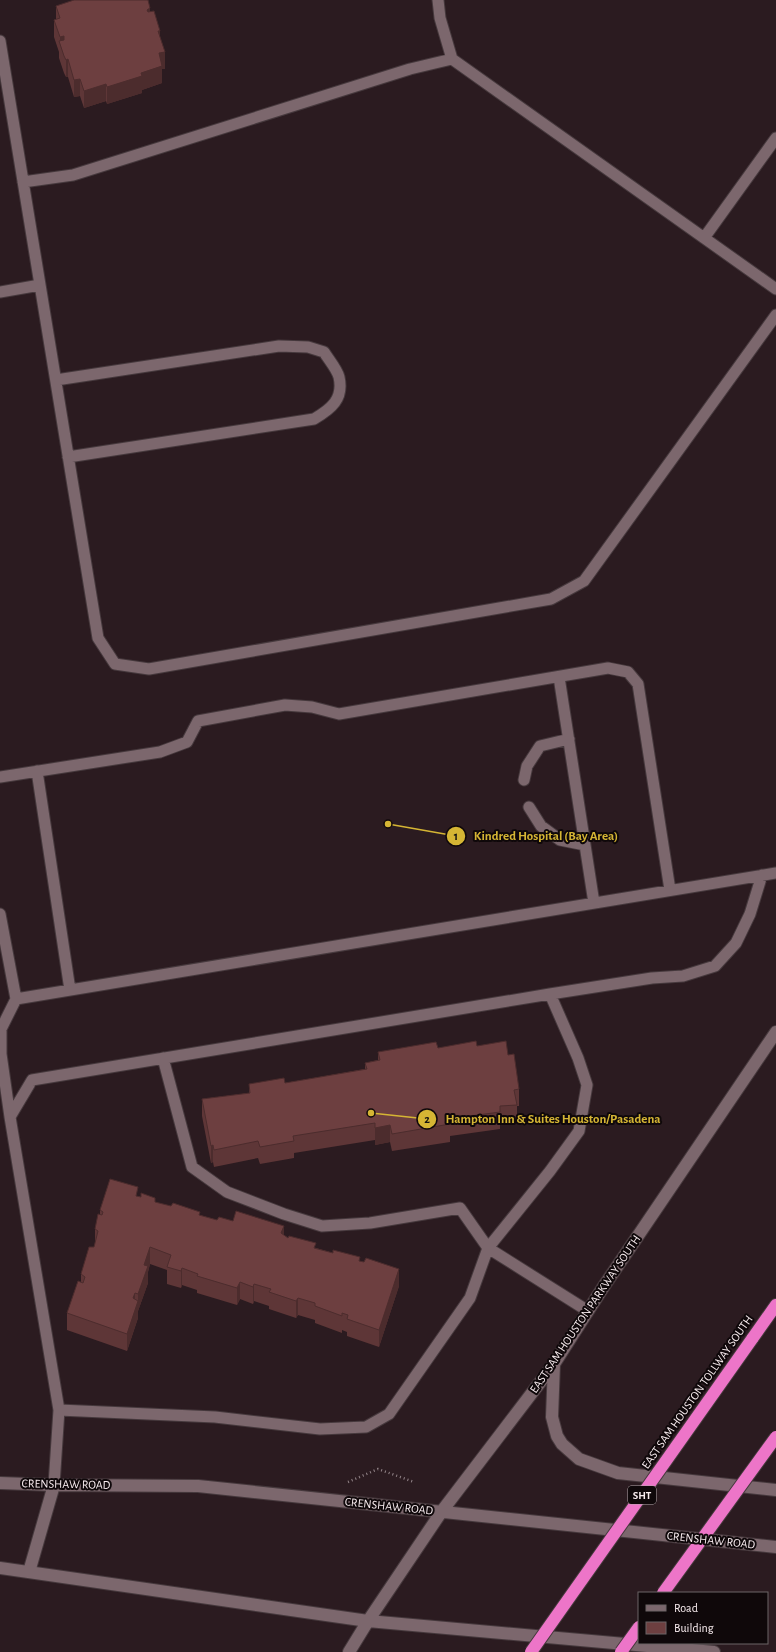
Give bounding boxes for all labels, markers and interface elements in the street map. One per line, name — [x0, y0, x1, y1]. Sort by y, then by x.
callout: Kindred Hospital (Bay Area) — [446, 823, 626, 848]
text: 1 — [454, 830, 458, 842]
text: Kindred Hospital (Bay Area) — [474, 830, 618, 843]
callout: Hampton Inn & Suites Houston/Pasadena — [417, 1106, 668, 1131]
text: 2 — [424, 1113, 430, 1125]
text: Hampton Inn & Suites Houston/Pasadena — [445, 1113, 661, 1126]
street label: EAST SAM HOUSTON PARKWAY SOUTH — [528, 1233, 642, 1395]
street label: EAST SAM HOUSTON TOLLWAY SOUTH — [639, 1313, 755, 1471]
street label: CRENSHAW ROAD — [21, 1477, 111, 1491]
road number: SHT — [628, 1486, 656, 1504]
street label: CRENSHAW ROAD — [344, 1495, 434, 1517]
street label: CRENSHAW ROAD — [666, 1529, 756, 1551]
legend — [638, 1592, 768, 1644]
text: Road — [674, 1602, 698, 1614]
text: Building — [674, 1622, 714, 1634]

